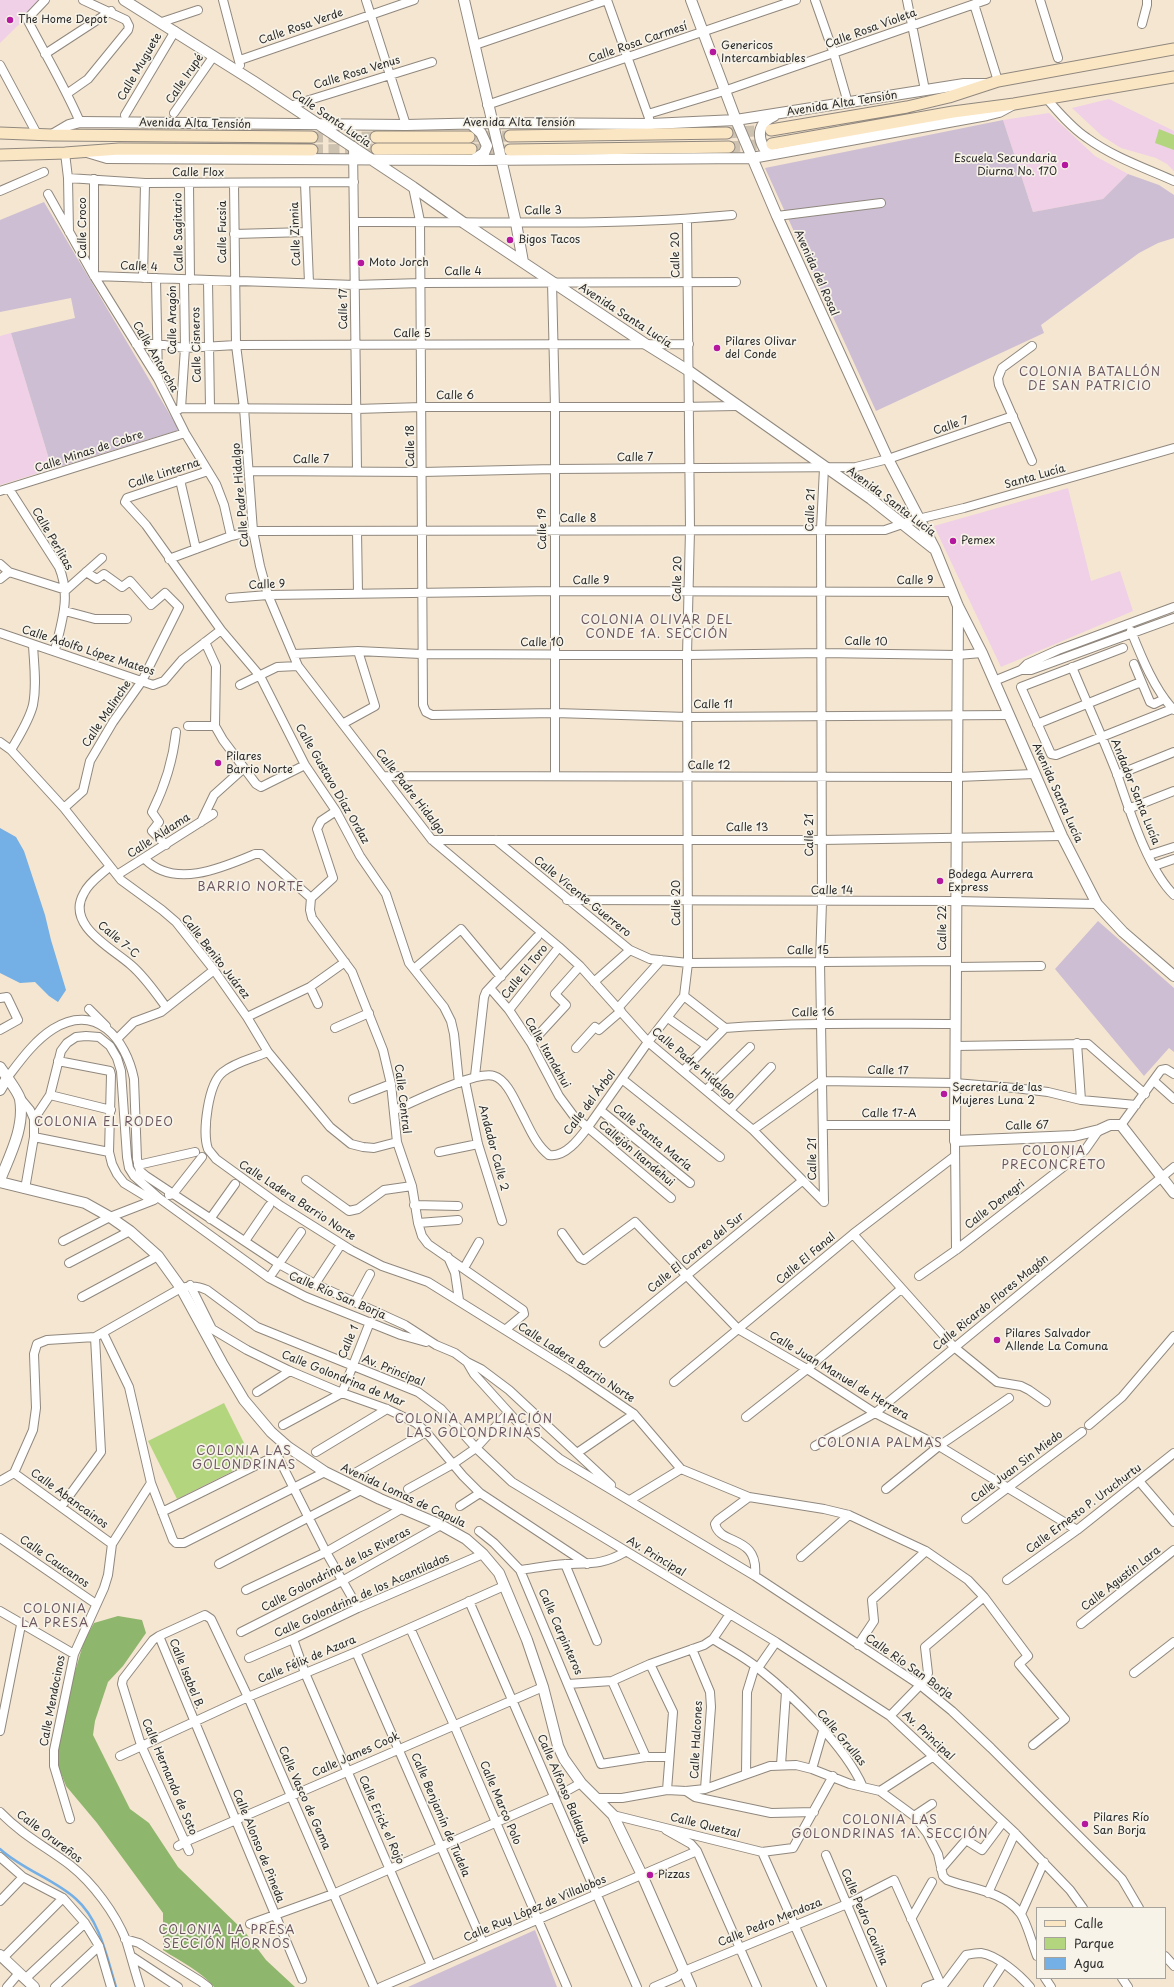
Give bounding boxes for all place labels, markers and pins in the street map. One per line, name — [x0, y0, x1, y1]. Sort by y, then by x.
place label: The Home Depot — [18, 13, 107, 27]
marker: The Home Depot — [5, 15, 15, 25]
place label: Genericos Intercambiables — [721, 39, 806, 65]
marker: Genericos Intercambiables — [708, 47, 718, 57]
place label: Escuela Secundaria Diurna No. 170 — [954, 152, 1057, 178]
marker: Escuela Secundaria Diurna No. 170 — [1060, 160, 1070, 170]
place label: Bigos Tacos — [518, 233, 580, 247]
marker: Bigos Tacos — [505, 235, 515, 245]
place label: Moto Jorch — [369, 256, 429, 270]
marker: Moto Jorch — [356, 258, 366, 268]
place label: Pilares Olivar del Conde — [725, 335, 796, 361]
marker: Pilares Olivar del Conde — [712, 343, 722, 353]
place label: Pemex — [961, 534, 995, 548]
marker: Pemex — [948, 536, 958, 546]
place label: Pilares Barrio Norte — [226, 750, 293, 776]
marker: Pilares Barrio Norte — [213, 758, 223, 768]
place label: Bodega Aurrera Express — [948, 868, 1033, 894]
marker: Bodega Aurrera Express — [935, 876, 945, 886]
place label: Secretaría de las Mujeres Luna 2 — [952, 1081, 1042, 1107]
marker: Secretaría de las Mujeres Luna 2 — [939, 1089, 949, 1099]
place label: Pilares Salvador Allende La Comuna — [1005, 1327, 1108, 1353]
marker: Pilares Salvador Allende La Comuna — [992, 1335, 1002, 1345]
place label: Pilares Río San Borja — [1093, 1811, 1149, 1837]
marker: Pilares Río San Borja — [1080, 1819, 1090, 1829]
place label: Pizzas — [658, 1868, 690, 1882]
marker: Pizzas — [645, 1870, 655, 1880]

